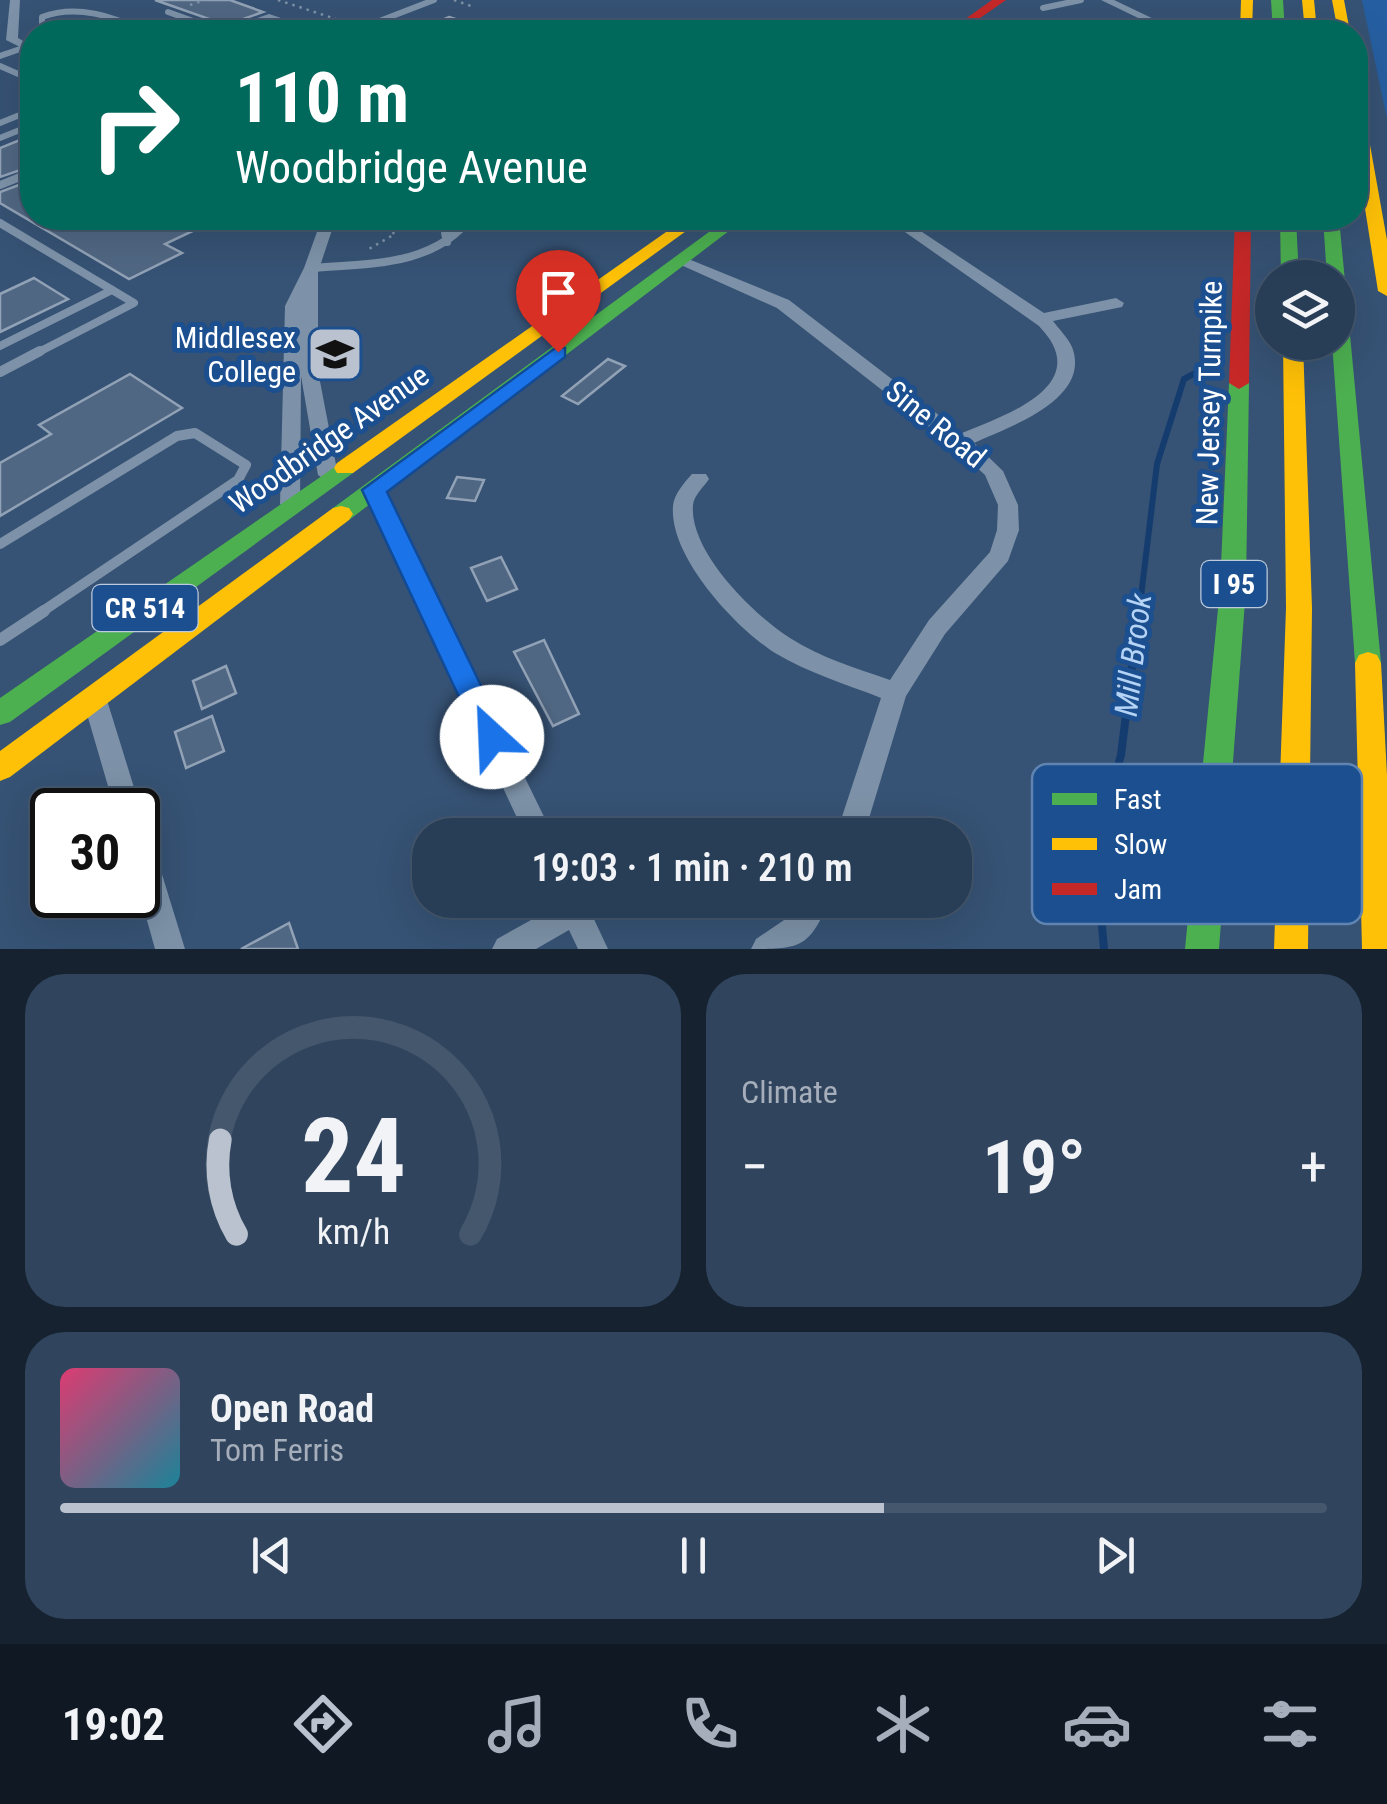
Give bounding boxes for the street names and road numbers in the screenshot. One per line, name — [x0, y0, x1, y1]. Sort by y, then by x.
street label: New Jersey Turnpike — [1189, 280, 1229, 526]
street label: Woodbridge Avenue — [223, 357, 435, 521]
street label: Sine Road — [879, 373, 993, 475]
road number: I 95 — [1202, 561, 1266, 607]
road number: CR 514 — [92, 585, 198, 631]

